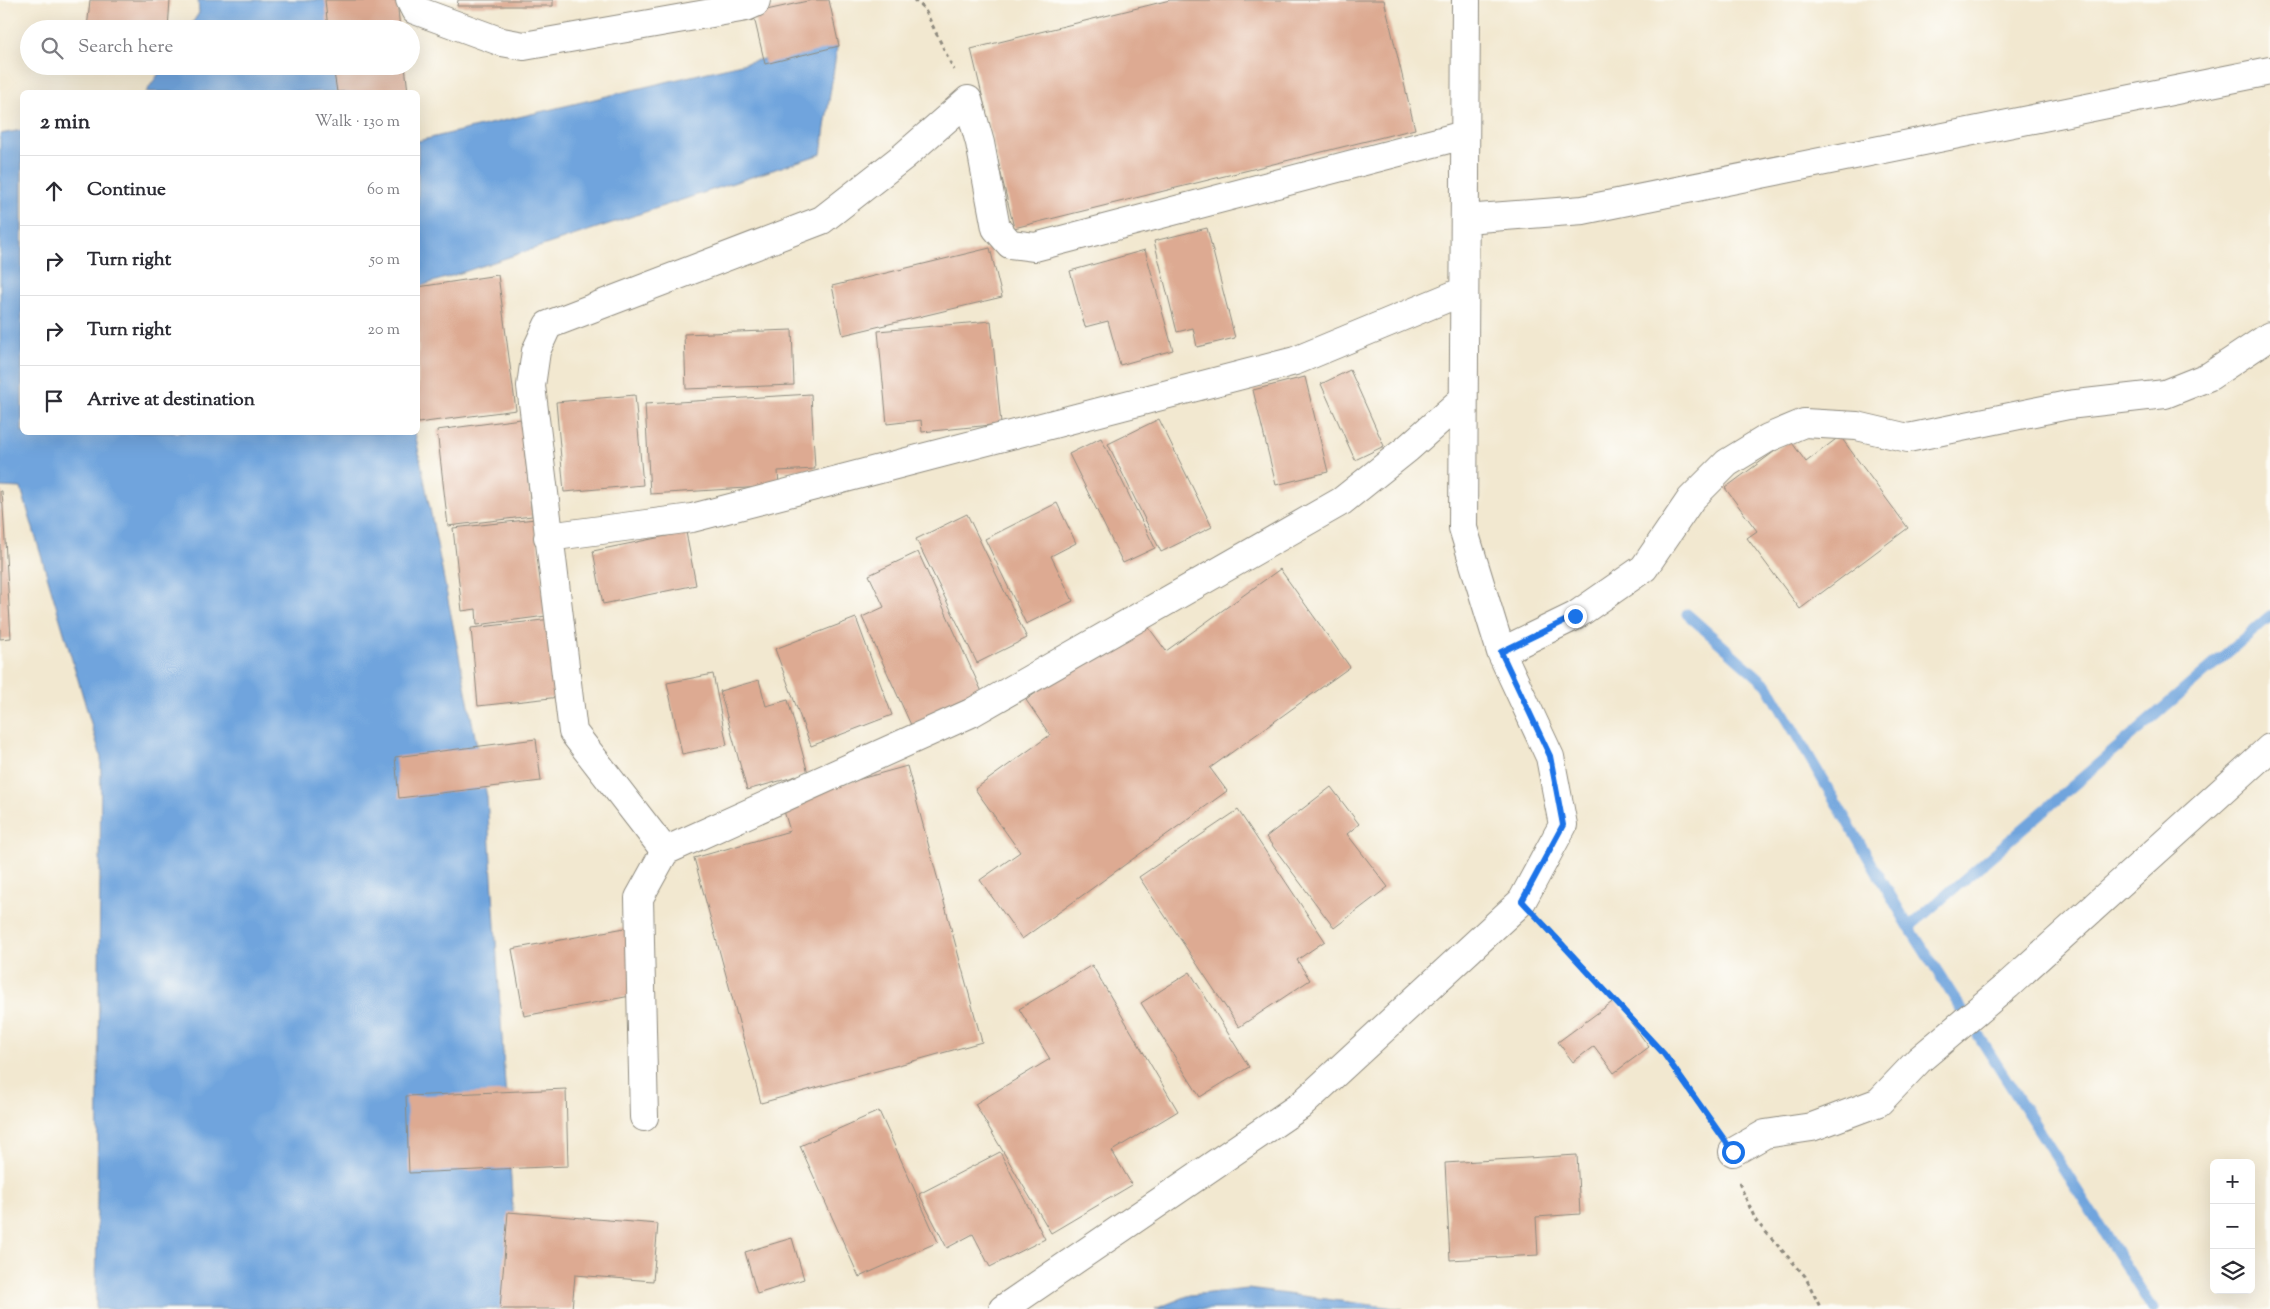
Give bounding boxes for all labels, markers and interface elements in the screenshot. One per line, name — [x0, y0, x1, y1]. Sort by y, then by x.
search box — [20, 20, 420, 75]
icon: search — [38, 34, 66, 62]
text: Search here — [78, 34, 173, 61]
text: 2 min — [40, 108, 90, 138]
text: Walk · 130 m — [315, 111, 400, 134]
icon: ahead — [40, 177, 68, 205]
text: Continue — [87, 177, 166, 204]
text: 60 m — [367, 179, 400, 202]
icon: right — [40, 247, 68, 275]
text: Turn right — [87, 247, 171, 274]
text: 50 m — [369, 249, 400, 272]
icon: right — [40, 317, 68, 345]
text: Turn right — [87, 317, 171, 344]
text: 20 m — [367, 319, 400, 342]
icon: arrive — [40, 387, 68, 415]
text: Arrive at destination — [87, 387, 255, 414]
route end — [1564, 605, 1587, 628]
route start — [1722, 1141, 1745, 1164]
map controls — [2210, 1159, 2255, 1294]
button: + — [2210, 1159, 2255, 1204]
button: − — [2210, 1204, 2255, 1249]
button: layers — [2210, 1249, 2255, 1294]

